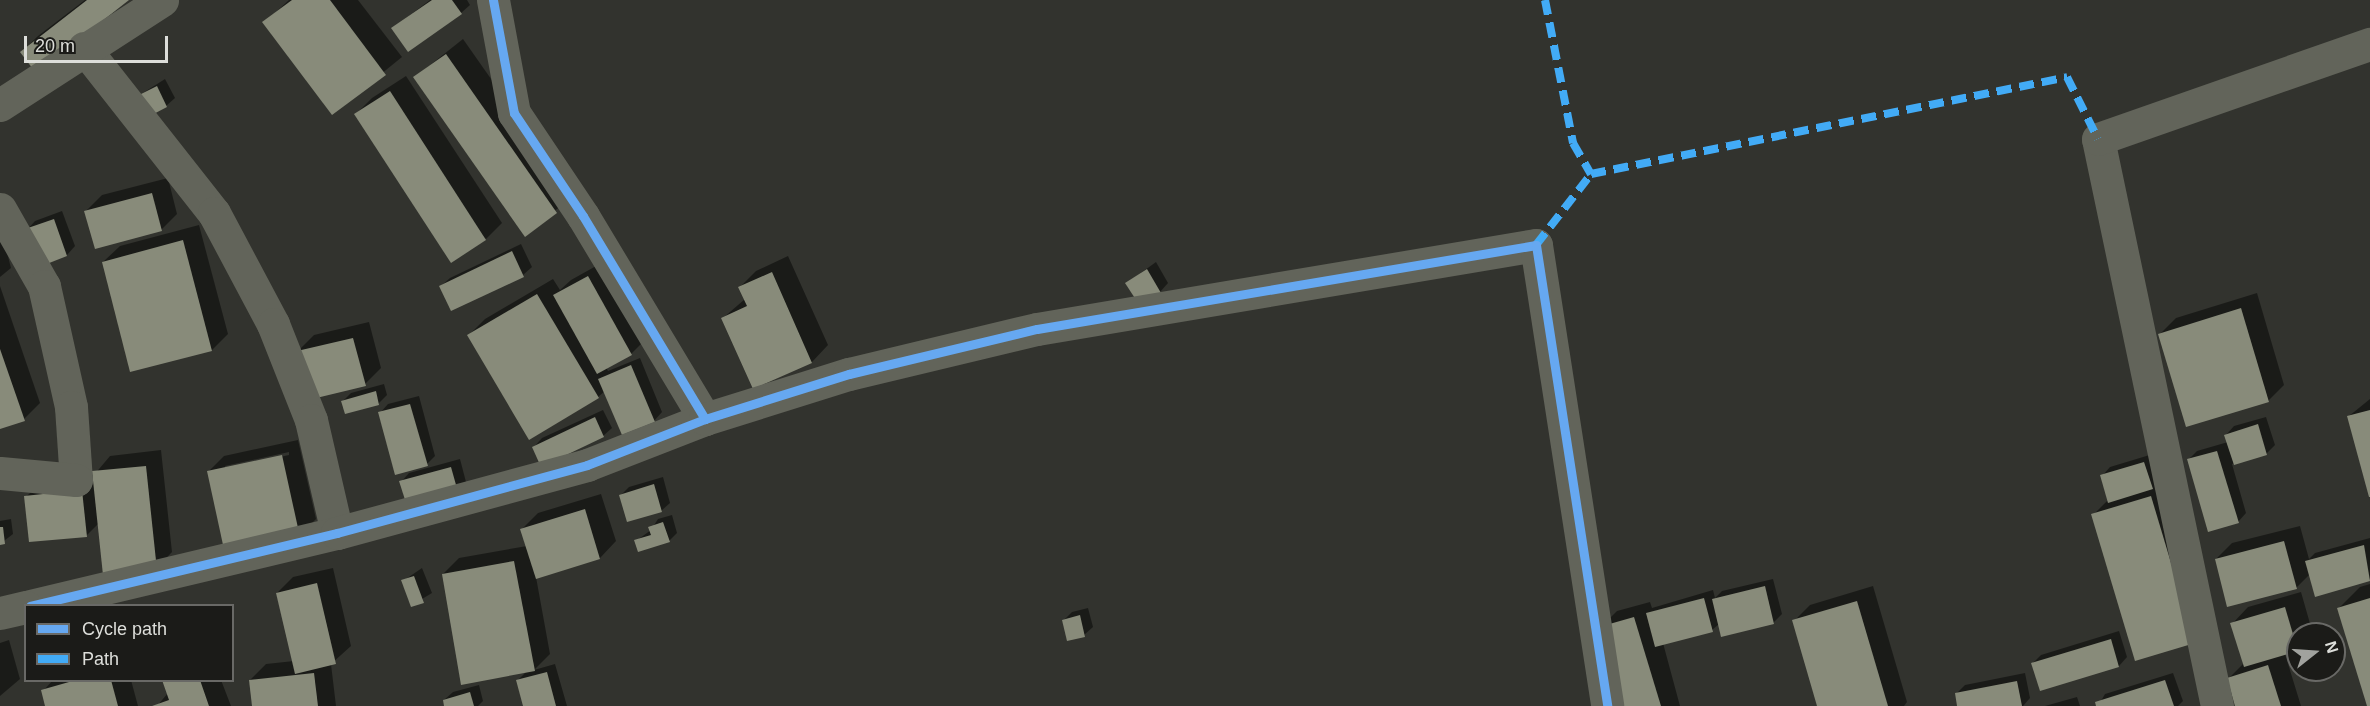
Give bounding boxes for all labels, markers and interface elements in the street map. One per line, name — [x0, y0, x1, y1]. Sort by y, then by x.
scale bar — [27, 24, 171, 62]
text: 20 m — [35, 36, 75, 56]
legend — [24, 604, 234, 682]
text: Cycle path — [82, 619, 167, 639]
north arrow — [2286, 622, 2346, 682]
text: N — [2322, 639, 2342, 655]
text: Path — [82, 649, 119, 669]

